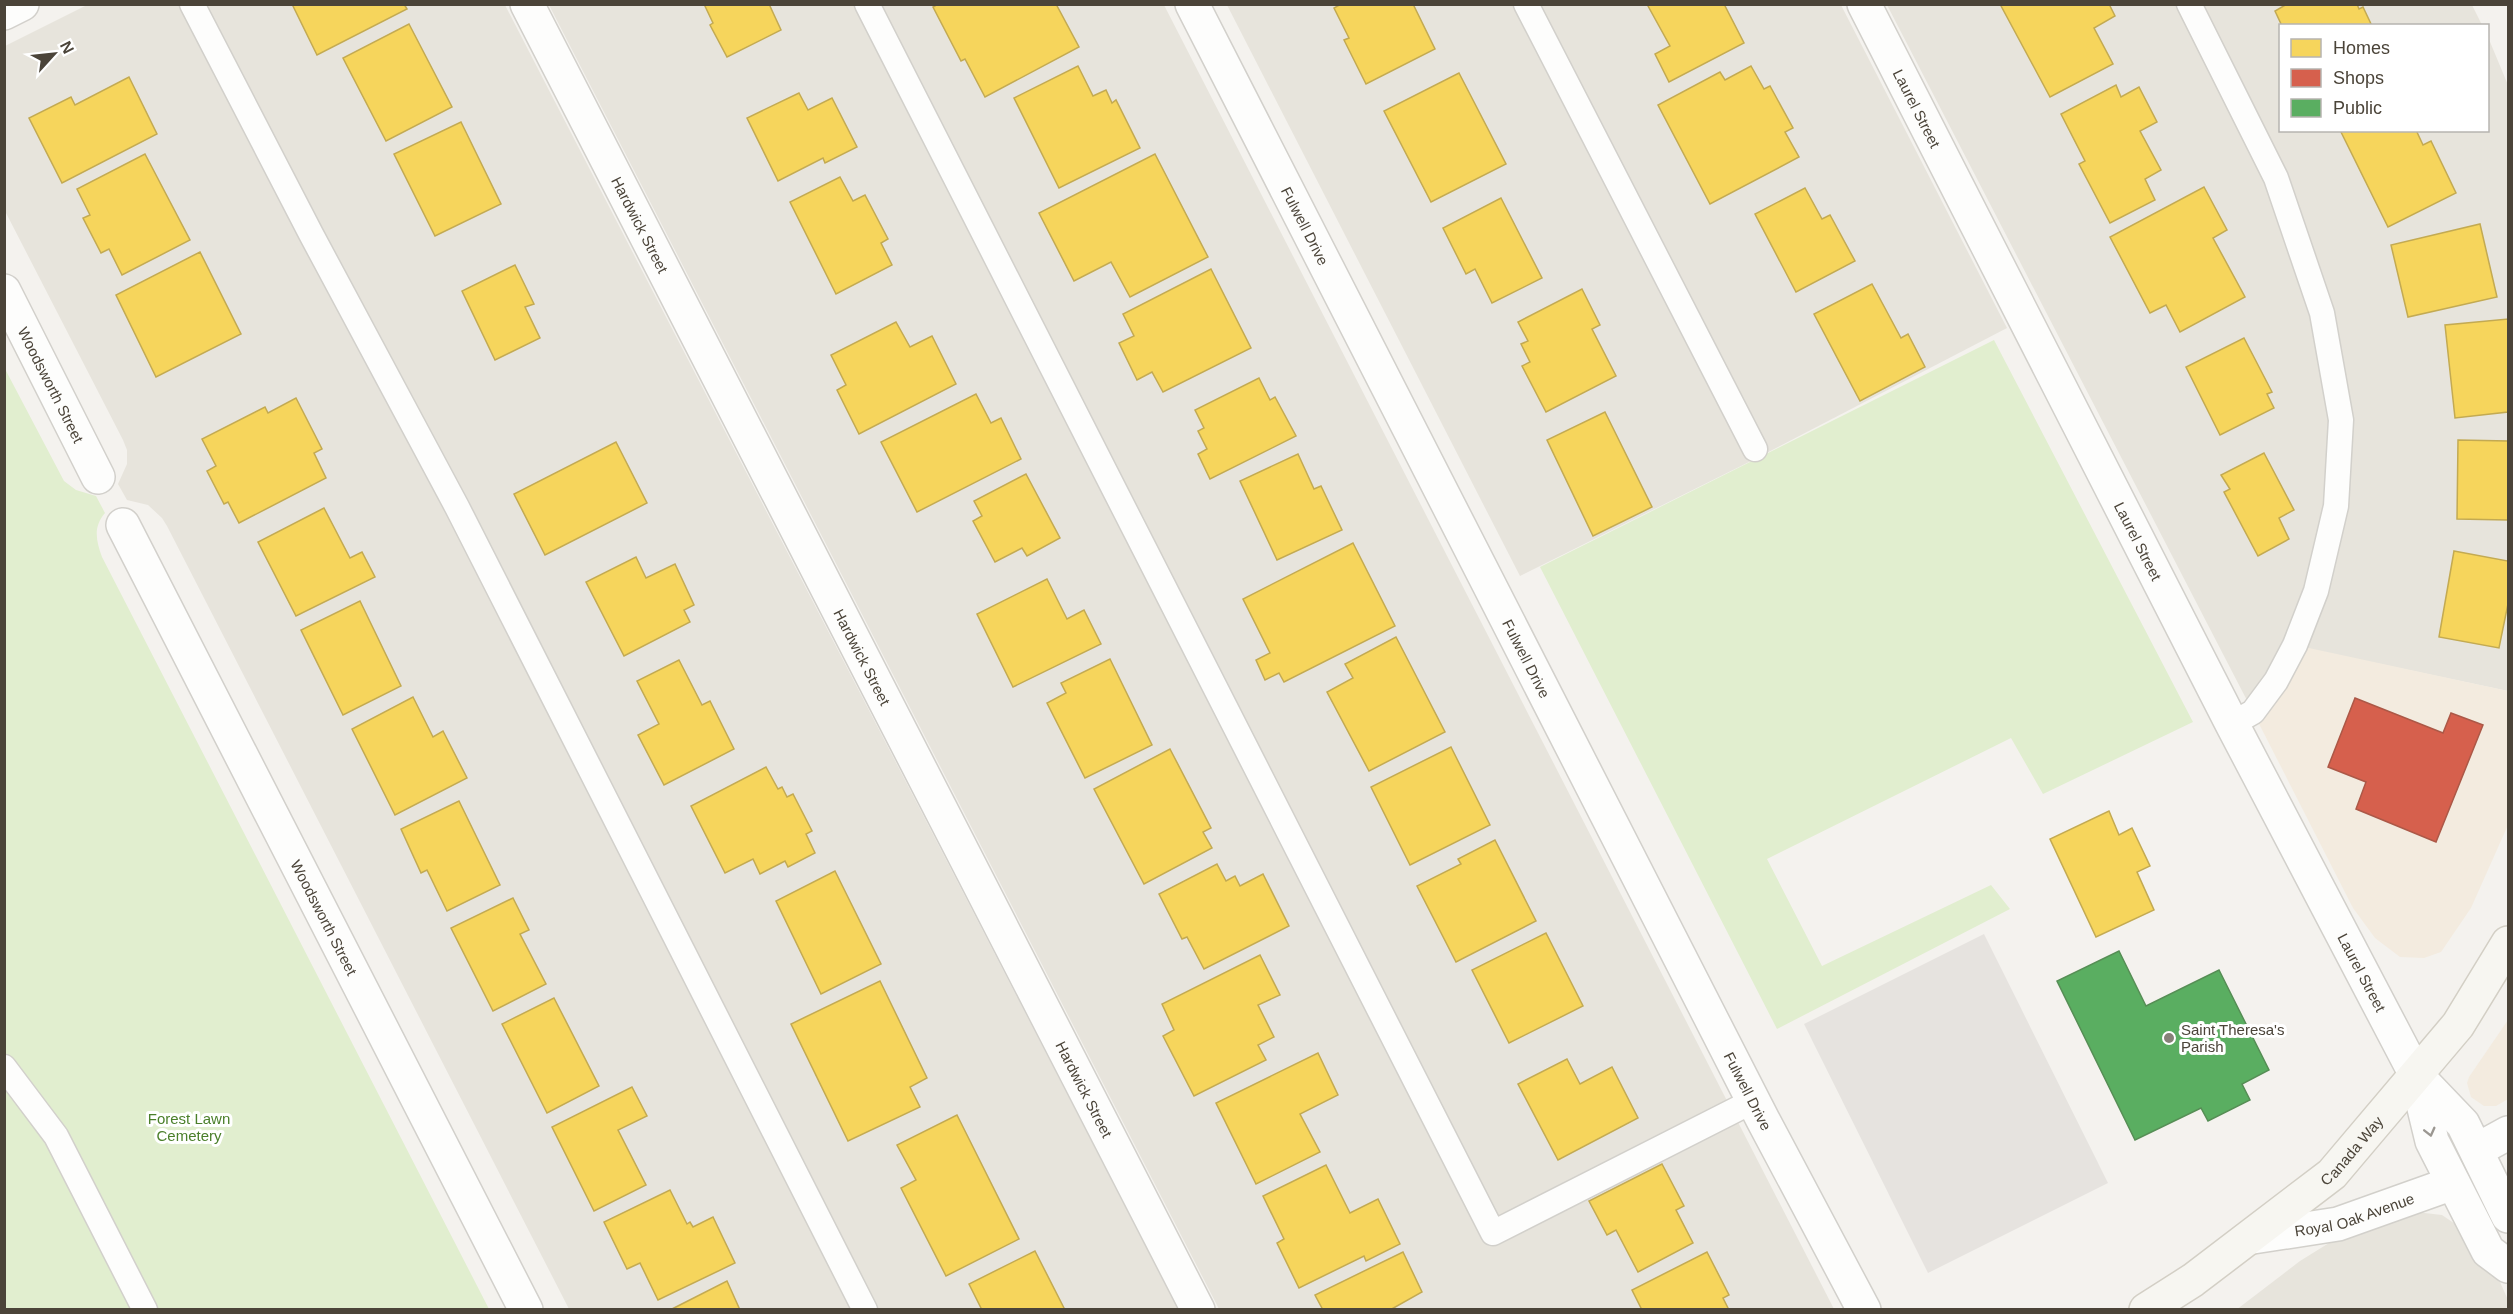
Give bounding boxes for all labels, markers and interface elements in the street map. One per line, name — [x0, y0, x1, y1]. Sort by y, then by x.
north arrow — [24, 24, 84, 84]
legend — [2279, 24, 2489, 132]
text: N — [57, 38, 77, 56]
text: Homes — [2333, 38, 2390, 58]
street label: Laurel Street — [1890, 66, 1945, 151]
text: Shops — [2333, 68, 2384, 88]
text: Public — [2333, 98, 2382, 118]
street label: Hardwick Street — [609, 174, 672, 276]
street label: Fulwell Drive — [1278, 184, 1333, 268]
street label: Woodsworth Street — [15, 324, 88, 446]
street label: Laurel Street — [2111, 499, 2166, 584]
street label: Hardwick Street — [831, 606, 895, 709]
street label: Fulwell Drive — [1500, 616, 1554, 700]
street label: Woodsworth Street — [288, 857, 361, 979]
street label: Laurel Street — [2335, 930, 2390, 1015]
place label: Saint Theresa's Parish — [2181, 1021, 2284, 1055]
marker: Saint Theresa's Parish — [2162, 1031, 2176, 1045]
street label: Hardwick Street — [1053, 1038, 1117, 1141]
street label: Fulwell Drive — [1721, 1049, 1775, 1133]
park label: Forest Lawn Cemetery — [148, 1110, 230, 1144]
street label: Canada Way — [2317, 1112, 2386, 1188]
one-way arrow — [2422, 1127, 2435, 1137]
street label: Royal Oak Avenue — [2293, 1189, 2416, 1239]

